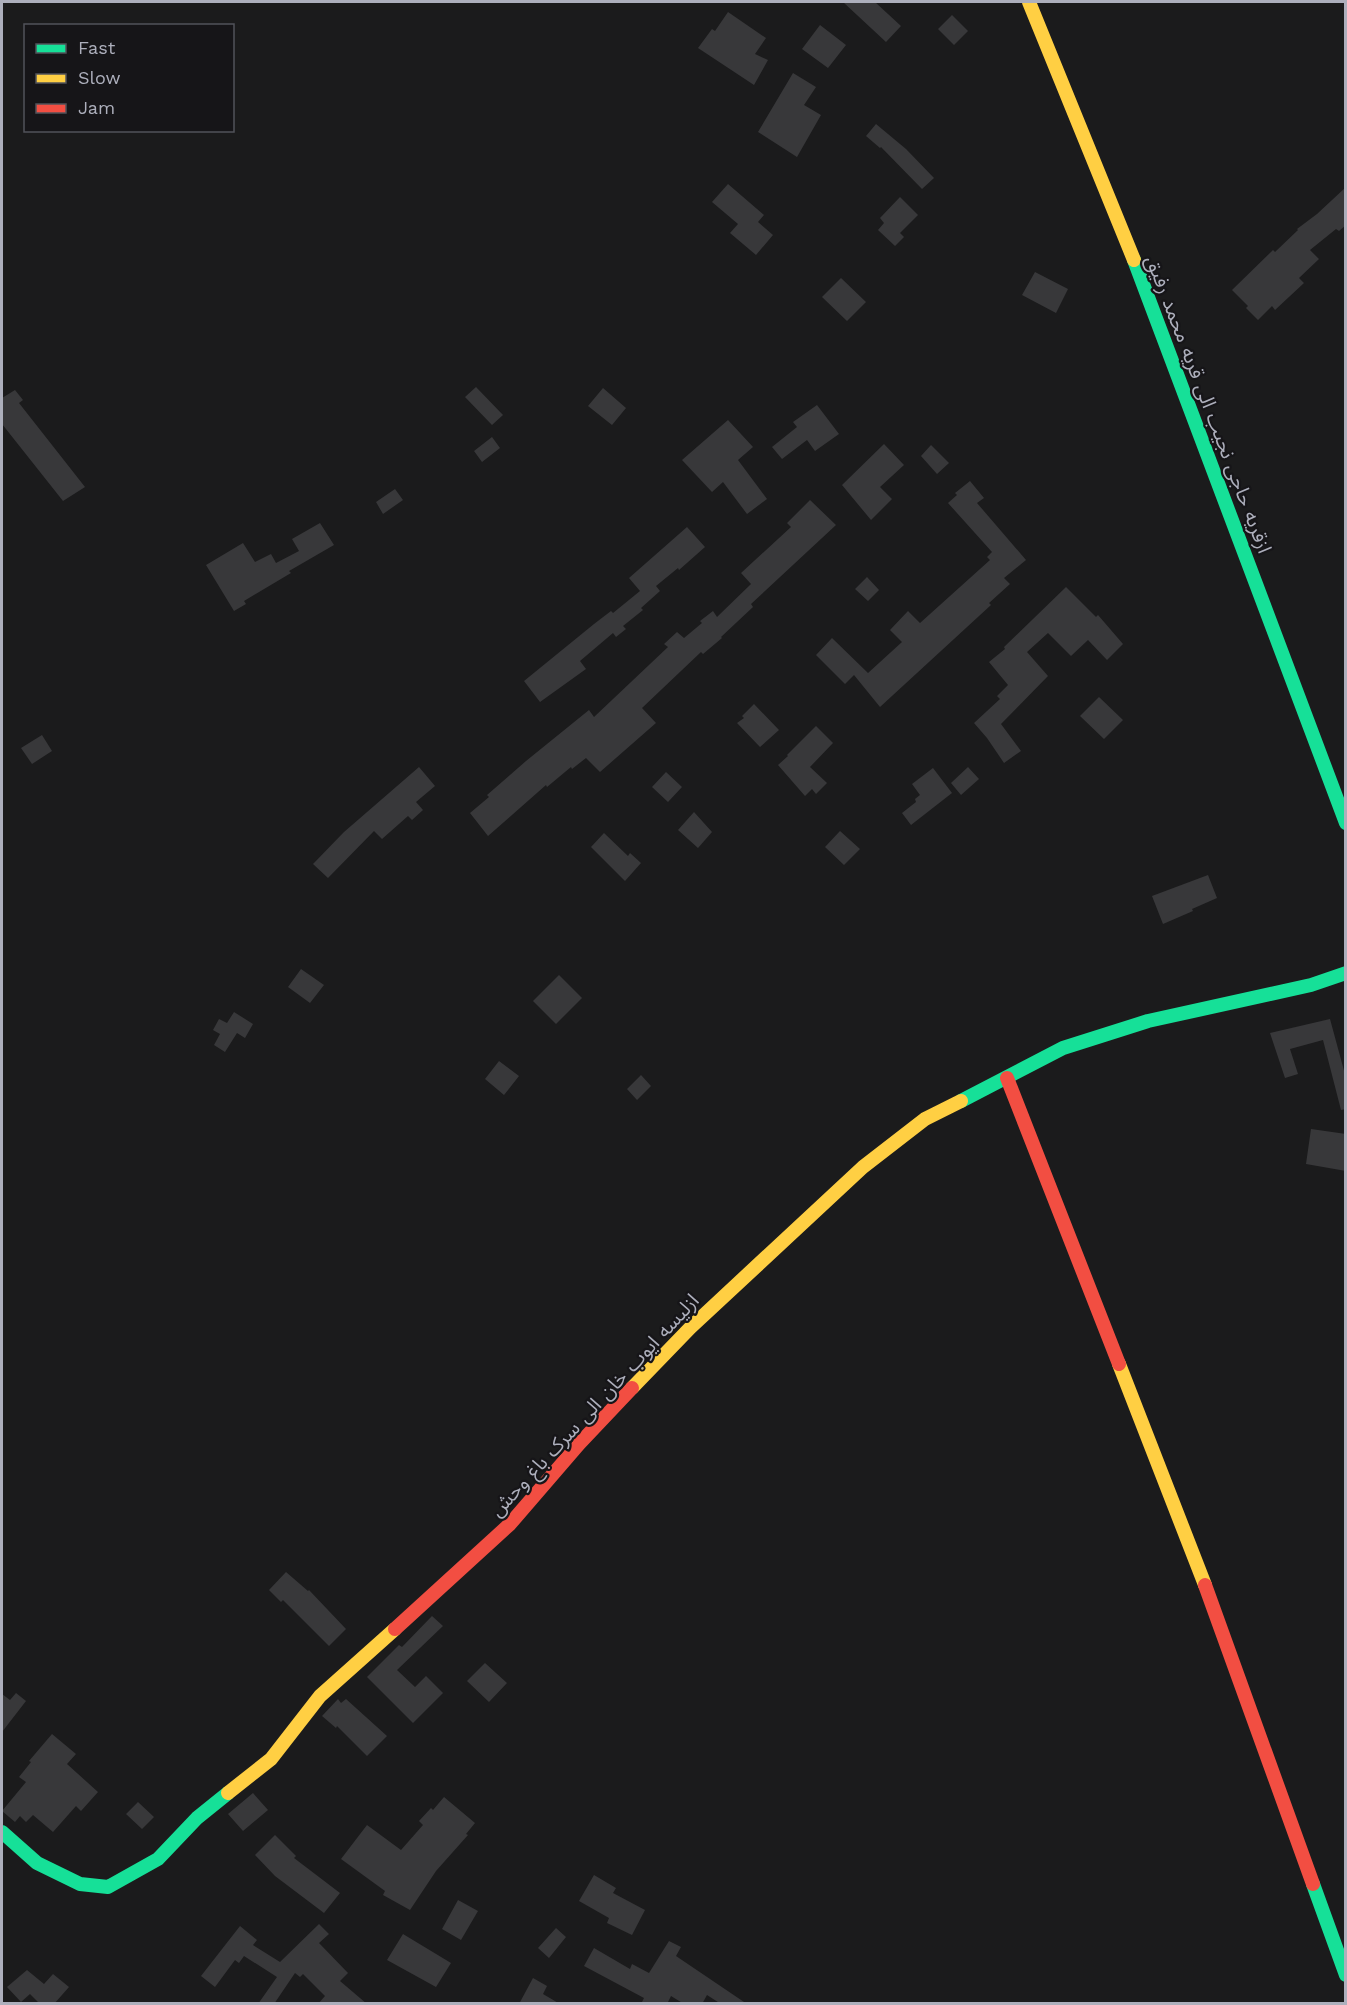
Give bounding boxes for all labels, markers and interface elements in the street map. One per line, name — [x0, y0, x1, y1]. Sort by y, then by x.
legend — [24, 24, 234, 132]
text: Fast — [78, 37, 116, 58]
text: Slow — [78, 67, 121, 88]
text: Jam — [78, 97, 115, 118]
street label: ازقریه حاجی نجیب الی قریه محمد رفیق — [1140, 252, 1277, 557]
street label: ازلیسه ایوب خان الی سرک باغ وحش — [484, 1289, 706, 1523]

